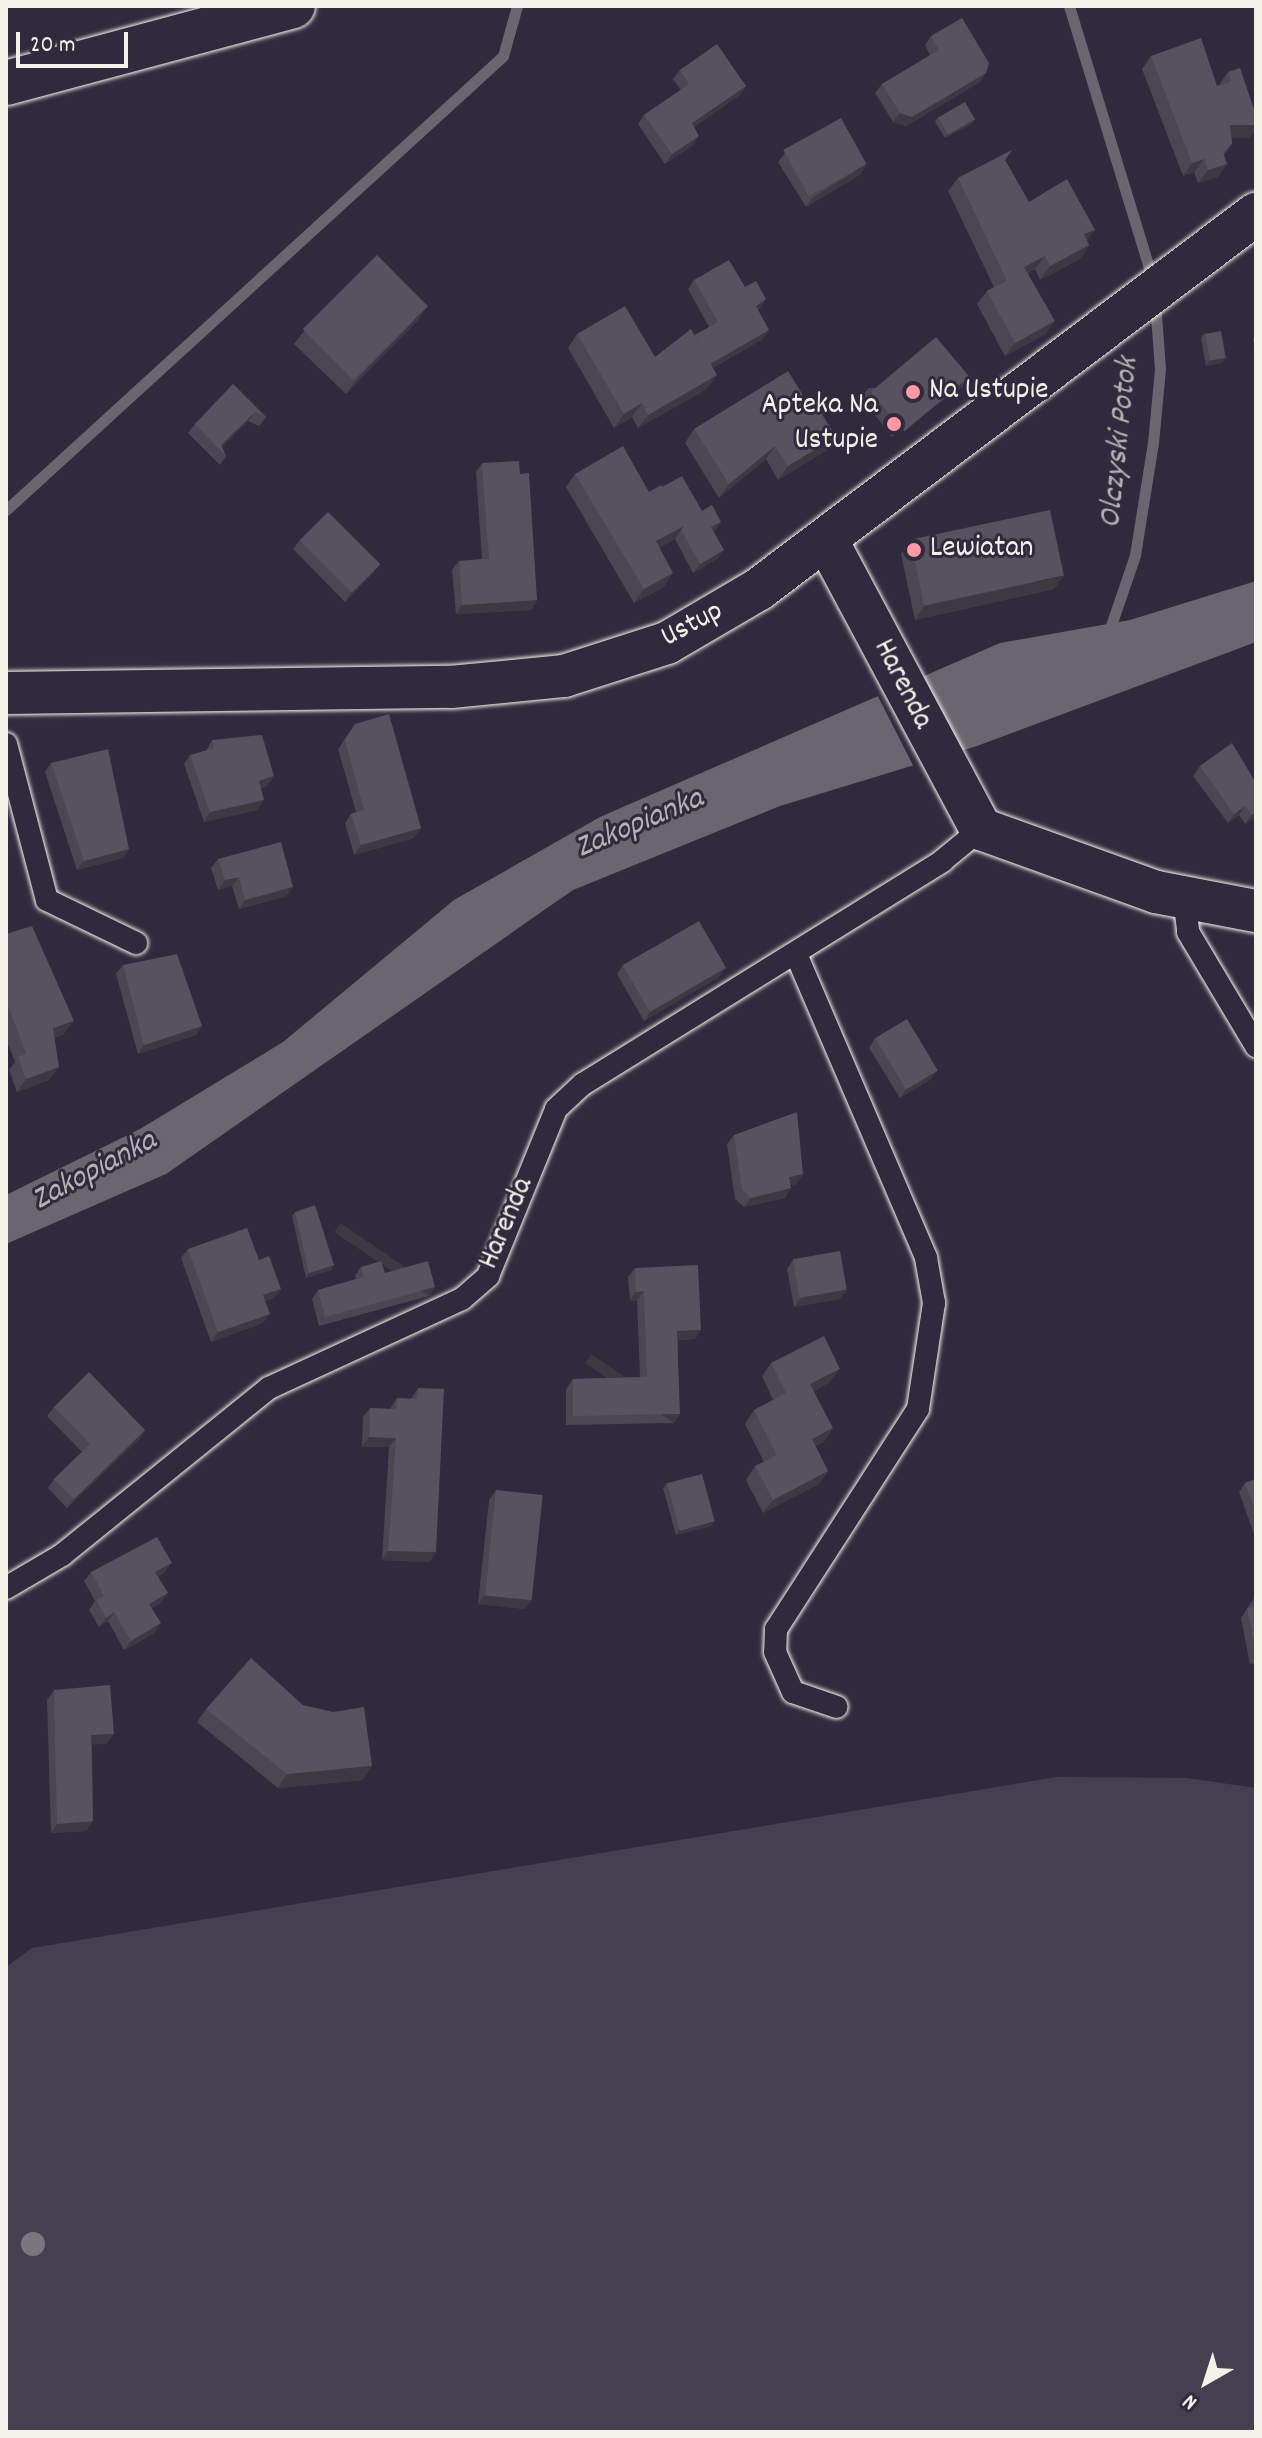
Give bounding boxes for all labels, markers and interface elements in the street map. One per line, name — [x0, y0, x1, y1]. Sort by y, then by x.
scale bar — [20, 16, 132, 66]
text: 20 m — [30, 29, 76, 63]
water label: Olczyski Potok — [1093, 356, 1149, 530]
place label: Na Ustupie — [929, 374, 1048, 410]
marker: Na Ustupie — [904, 383, 922, 401]
place label: Apteka Na Ustupie — [761, 389, 878, 460]
marker: Apteka Na Ustupie — [885, 415, 903, 433]
place label: Lewiatan — [930, 532, 1033, 568]
marker: Lewiatan — [905, 541, 923, 559]
street label: Ustup — [656, 595, 730, 657]
street label: Harenda — [863, 634, 939, 736]
water label: Zakopianka — [570, 781, 710, 869]
water label: Zakopianka — [26, 1123, 164, 1221]
street label: Harenda — [473, 1173, 543, 1275]
north arrow — [1166, 2342, 1246, 2422]
text: N — [1177, 2386, 1205, 2417]

